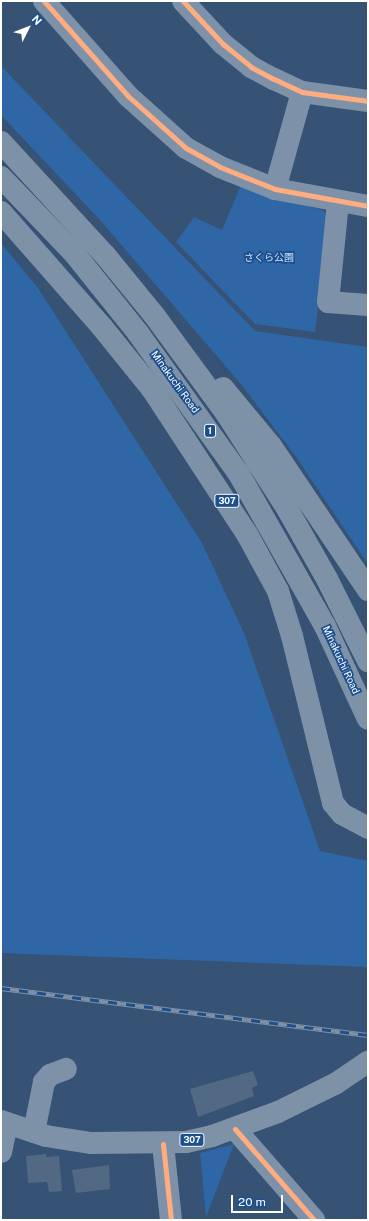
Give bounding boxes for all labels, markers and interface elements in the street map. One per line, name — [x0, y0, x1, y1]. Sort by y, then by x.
north arrow — [8, 8, 48, 48]
text: N — [30, 13, 44, 27]
park label: さくら公園 — [244, 252, 294, 264]
street label: Minakuchi Road — [148, 349, 202, 415]
road number: 1 — [204, 424, 216, 438]
road number: 307 — [214, 494, 240, 508]
street label: Minakuchi Road — [320, 624, 362, 696]
road number: 307 — [179, 1133, 205, 1147]
scale bar — [233, 1187, 285, 1213]
text: 20 m — [238, 1195, 266, 1209]

